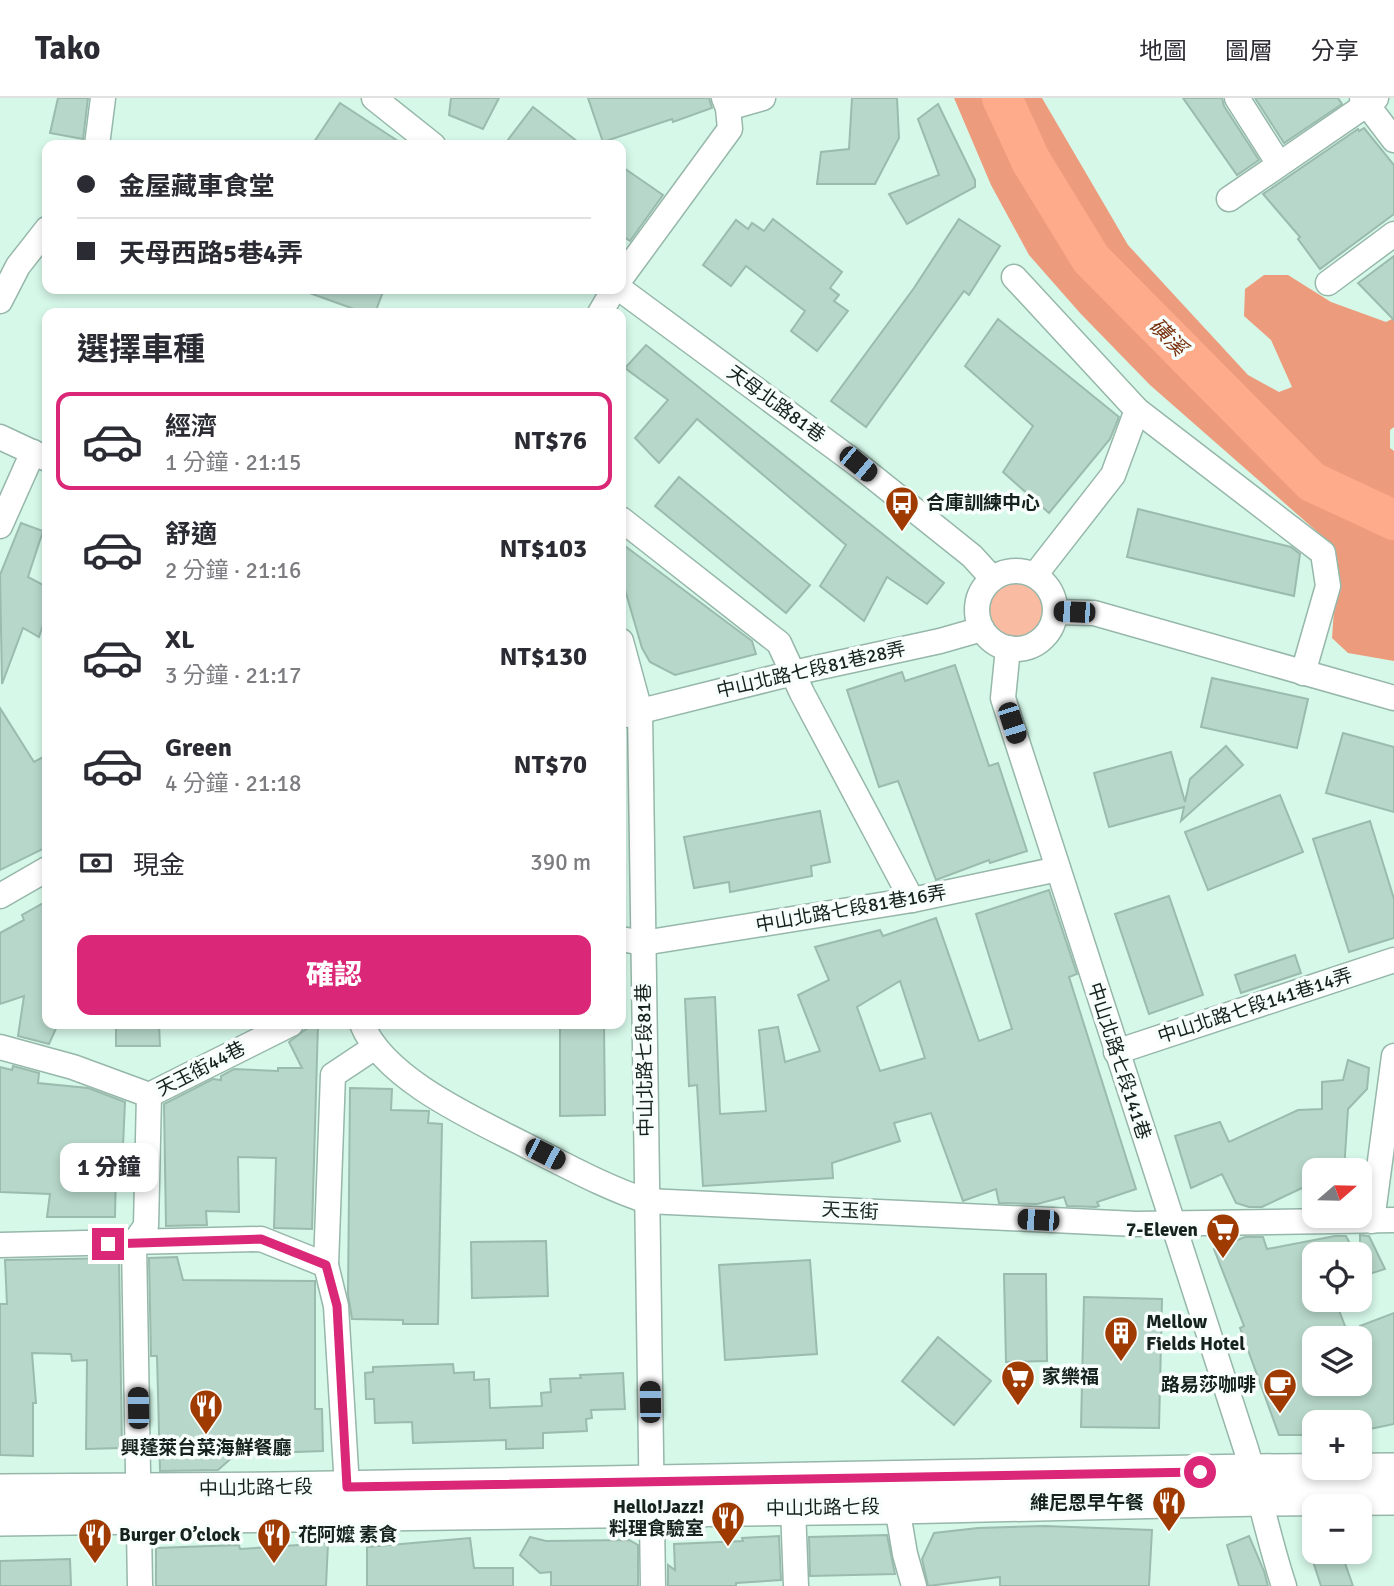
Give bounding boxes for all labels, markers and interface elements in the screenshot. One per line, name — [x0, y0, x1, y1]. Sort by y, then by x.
text: Tako — [35, 28, 100, 69]
text: 地圖 — [1139, 36, 1187, 66]
text: 圖層 — [1225, 36, 1273, 66]
text: 分享 — [1311, 36, 1359, 66]
text: 金屋藏車食堂 — [119, 171, 275, 203]
text: 天母西路5巷4弄 — [119, 238, 303, 270]
water label: 磺溪 — [1144, 313, 1194, 363]
text: 選擇車種 — [77, 330, 205, 369]
street label: 天母北路81巷 — [722, 360, 830, 448]
icon: car — [81, 410, 144, 473]
text: 經濟 — [165, 411, 217, 443]
text: NT$76 — [514, 425, 587, 457]
car — [836, 442, 881, 486]
text: 1 分鐘 · 21:15 — [165, 448, 301, 477]
bus stop icon: 合庫訓練中心 — [883, 484, 921, 533]
place label: 合庫訓練中心 — [926, 491, 1040, 515]
icon: car — [81, 518, 144, 581]
text: 舒適 — [165, 519, 217, 551]
text: NT$103 — [500, 533, 587, 565]
text: 2 分鐘 · 21:16 — [165, 556, 301, 585]
car — [1053, 601, 1096, 623]
text: XL — [165, 624, 195, 656]
icon: car — [81, 626, 144, 689]
street label: 中山北路七段81巷28弄 — [714, 637, 908, 703]
text: NT$130 — [500, 641, 587, 673]
text: 3 分鐘 · 21:17 — [165, 661, 301, 690]
car — [996, 700, 1029, 746]
text: Green — [165, 732, 232, 764]
icon: car — [81, 734, 144, 797]
text: NT$70 — [514, 749, 587, 781]
text: 4 分鐘 · 21:18 — [165, 769, 301, 798]
icon: cash — [77, 844, 115, 882]
text: 390 m — [530, 848, 591, 877]
text: 現金 — [133, 850, 185, 882]
street label: 中山北路七段81巷16弄 — [754, 880, 948, 938]
button: 確認 — [77, 935, 591, 1015]
street label: 中山北路七段141巷14弄 — [1155, 963, 1355, 1049]
street label: 中山北路七段141巷 — [1082, 979, 1156, 1143]
street label: 中山北路七段81巷 — [632, 983, 658, 1137]
street label: 天玉街44巷 — [153, 1036, 249, 1102]
car — [522, 1135, 569, 1173]
callout: 1 分鐘 — [59, 1142, 157, 1192]
text: 1 分鐘 — [77, 1153, 141, 1182]
north arrow — [1302, 1158, 1372, 1228]
map controls — [1302, 1158, 1372, 1564]
street label: 天玉街 — [821, 1198, 879, 1224]
car — [1017, 1208, 1060, 1232]
supermarket icon: 7-Eleven — [1204, 1211, 1242, 1260]
place label: 7-Eleven — [1126, 1218, 1198, 1242]
route end — [92, 1228, 124, 1260]
button: locate — [1302, 1242, 1372, 1312]
place label: Mellow Fields Hotel — [1146, 1310, 1245, 1356]
building icon: Mellow Fields Hotel — [1102, 1314, 1140, 1363]
button: layers — [1302, 1326, 1372, 1396]
supermarket icon: 家樂福 — [999, 1358, 1037, 1407]
place label: 家樂福 — [1042, 1365, 1099, 1389]
cafe icon: 路易莎咖啡 — [1261, 1366, 1299, 1415]
place label: 路易莎咖啡 — [1161, 1373, 1256, 1397]
car — [640, 1381, 661, 1423]
car — [128, 1387, 149, 1429]
restaurant icon: 興蓬萊台菜海鮮餐廳 — [187, 1387, 225, 1436]
button: + — [1302, 1410, 1372, 1480]
place label: 興蓬萊台菜海鮮餐廳 — [120, 1436, 292, 1460]
route start — [1184, 1456, 1216, 1488]
street label: 中山北路七段 — [199, 1475, 313, 1501]
restaurant icon: 維尼恩早午餐 — [1150, 1484, 1188, 1533]
place label: 維尼恩早午餐 — [1030, 1491, 1144, 1515]
button: − — [1302, 1494, 1372, 1564]
place label: Hello!Jazz! 料理食驗室 — [609, 1495, 704, 1541]
street label: 中山北路七段 — [766, 1495, 880, 1521]
restaurant icon: Hello!Jazz! 料理食驗室 — [709, 1499, 747, 1548]
restaurant icon: Burger O’clock — [76, 1516, 114, 1565]
restaurant icon: 花阿嬤 素食 — [255, 1516, 293, 1565]
place label: Burger O’clock — [119, 1523, 240, 1547]
place label: 花阿嬤 素食 — [298, 1523, 397, 1547]

